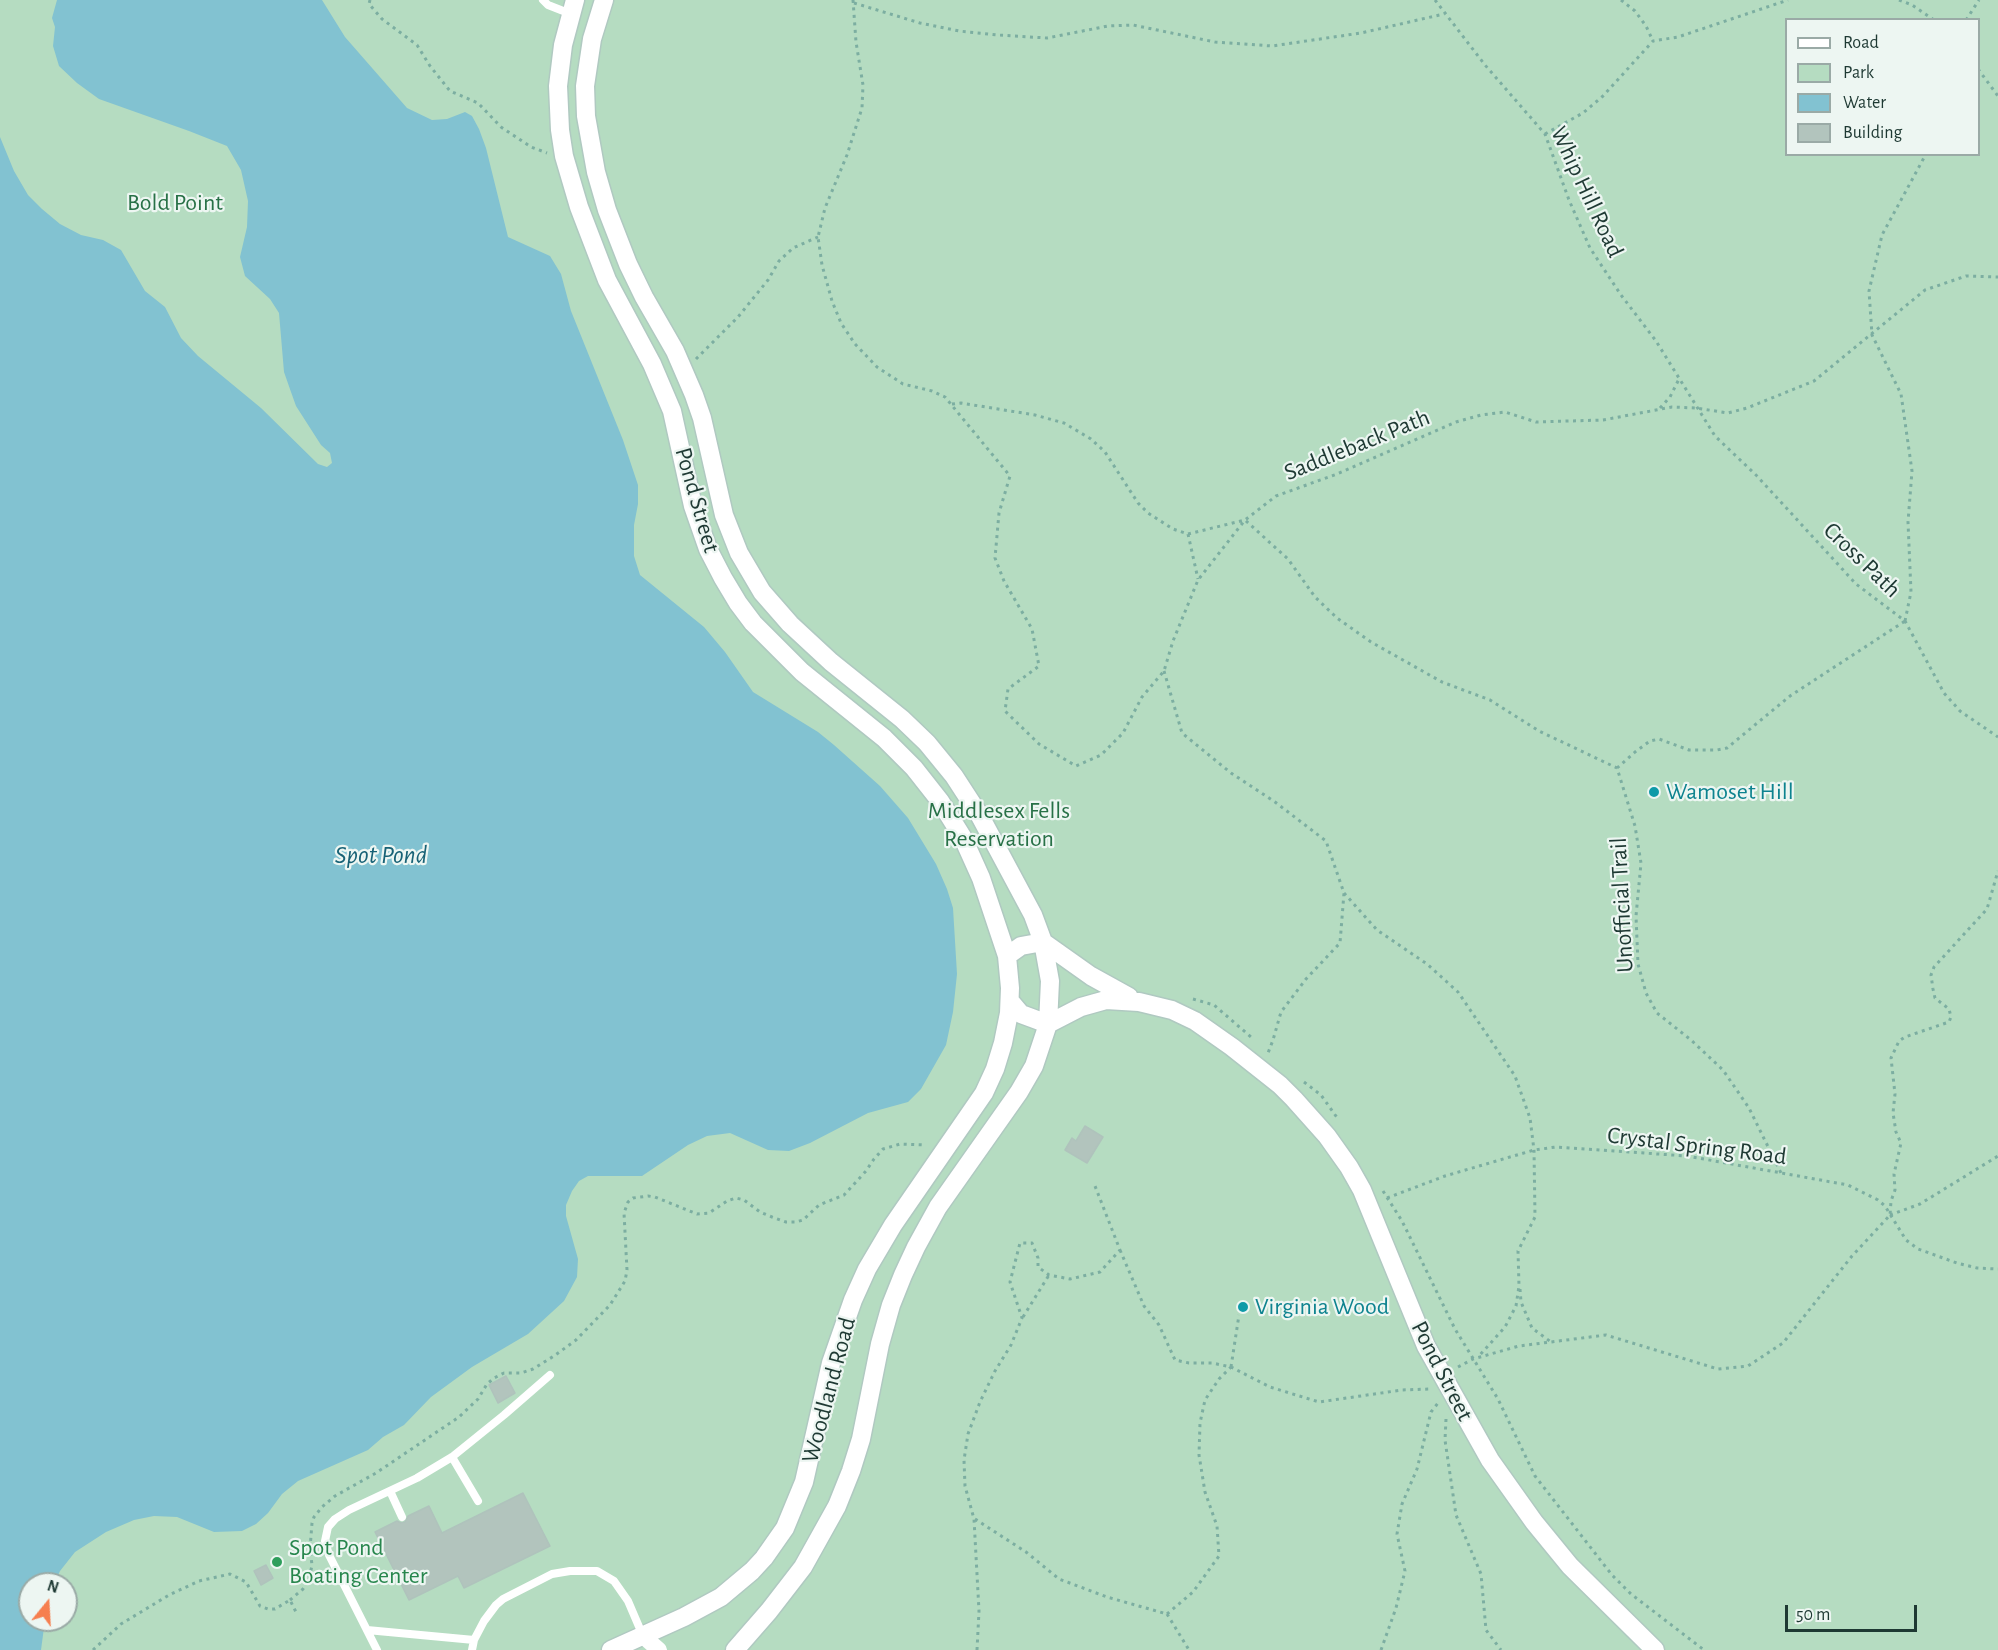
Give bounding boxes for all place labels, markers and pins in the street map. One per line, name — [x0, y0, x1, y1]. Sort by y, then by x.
place label: Wamoset Hill — [1666, 778, 1794, 806]
marker: Wamoset Hill — [1647, 785, 1661, 799]
place label: Virginia Wood — [1255, 1293, 1389, 1321]
marker: Virginia Wood — [1236, 1300, 1250, 1314]
place label: Spot Pond Boating Center — [289, 1534, 428, 1590]
marker: Spot Pond Boating Center — [270, 1555, 284, 1569]

